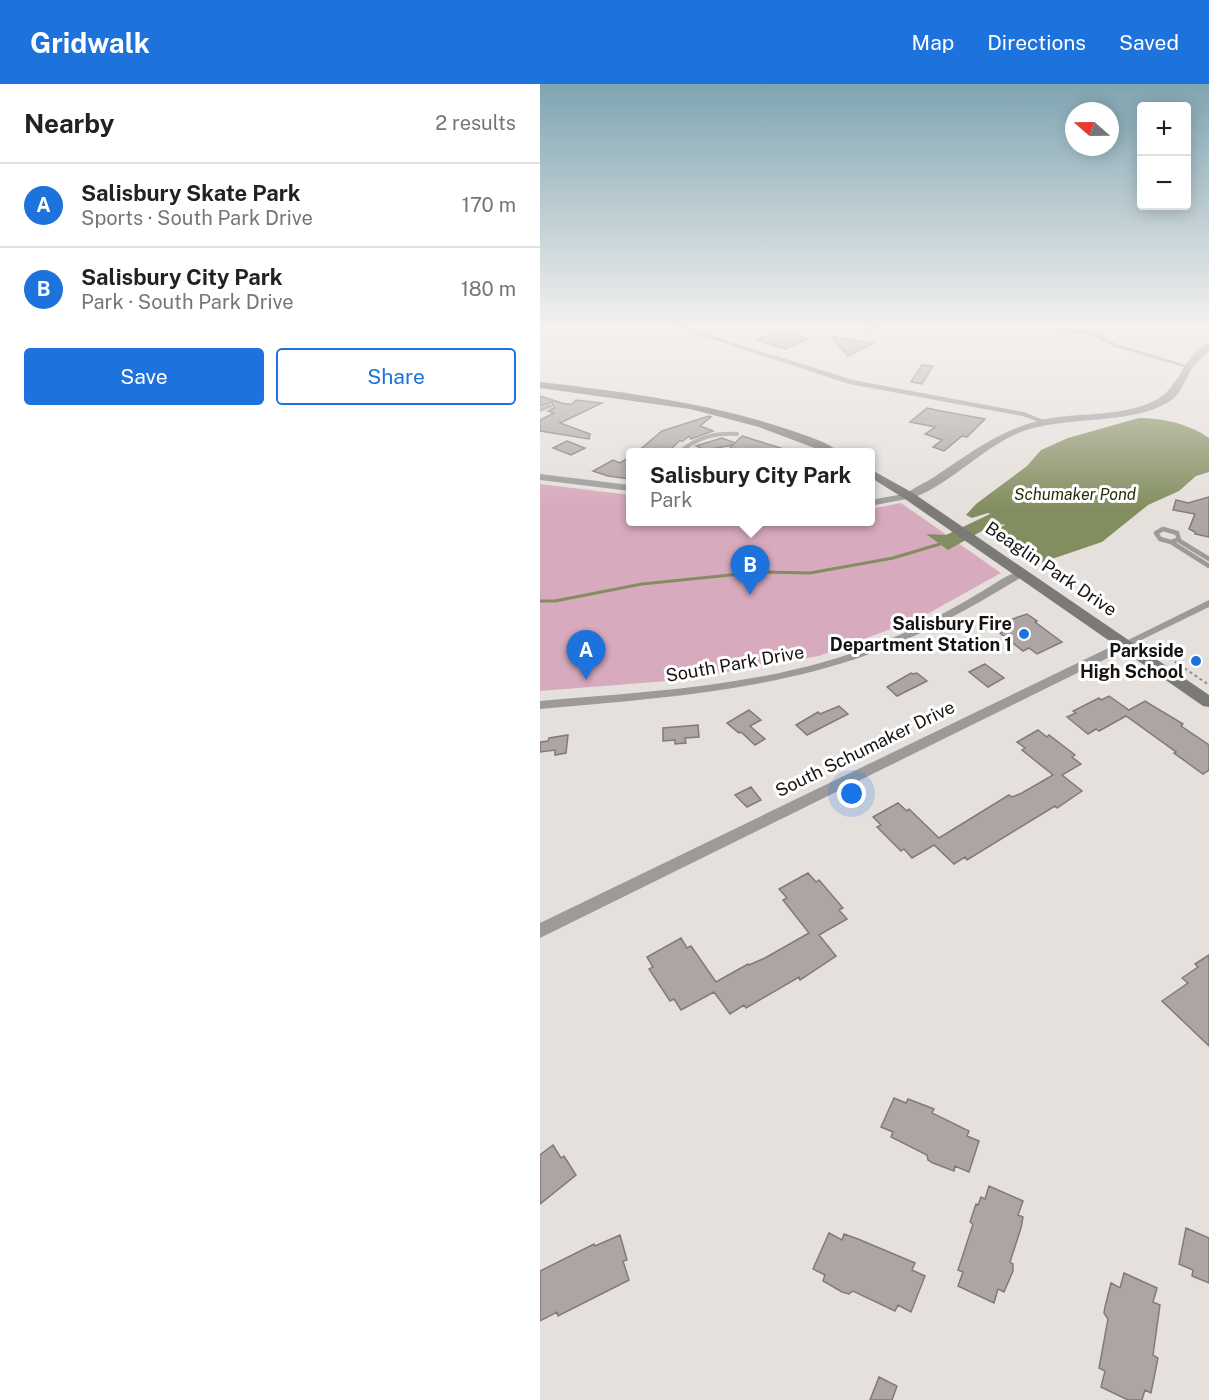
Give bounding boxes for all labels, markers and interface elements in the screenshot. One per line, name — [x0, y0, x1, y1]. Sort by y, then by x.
text: Gridwalk — [30, 26, 150, 59]
text: Map — [912, 30, 954, 55]
text: Directions — [987, 30, 1086, 55]
text: Saved — [1119, 30, 1179, 55]
north arrow — [1065, 102, 1119, 156]
map controls — [1137, 102, 1191, 210]
button: + — [1137, 102, 1191, 156]
text: Nearby — [24, 108, 114, 139]
text: 2 results — [435, 111, 516, 135]
button: − — [1137, 156, 1191, 210]
text: Salisbury Skate Park — [81, 180, 300, 206]
text: A — [36, 193, 51, 217]
text: 170 m — [462, 193, 516, 217]
text: Sports · South Park Drive — [81, 206, 313, 230]
text: Salisbury City Park — [81, 264, 282, 290]
text: B — [37, 277, 50, 301]
text: 180 m — [461, 277, 516, 301]
text: Park · South Park Drive — [81, 290, 294, 314]
button: Save — [24, 348, 264, 405]
button: Share — [276, 348, 516, 405]
popup — [626, 448, 875, 526]
text: Salisbury City Park — [650, 462, 851, 488]
water label: Schumaker Pond — [1014, 485, 1137, 504]
text: Park — [650, 488, 692, 512]
street label: Beaglin Park Drive — [982, 517, 1121, 620]
pin: B — [730, 546, 770, 595]
place label: Salisbury Fire Department Station 1 — [830, 613, 1012, 655]
marker: Salisbury Fire Department Station 1 — [1017, 627, 1031, 641]
pin: A — [566, 630, 606, 680]
place label: Parkside High School — [1080, 640, 1184, 682]
street label: South Park Drive — [664, 641, 806, 686]
marker: Parkside High School — [1189, 654, 1203, 668]
street label: South Schumaker Drive — [772, 696, 958, 801]
your location — [837, 779, 866, 808]

